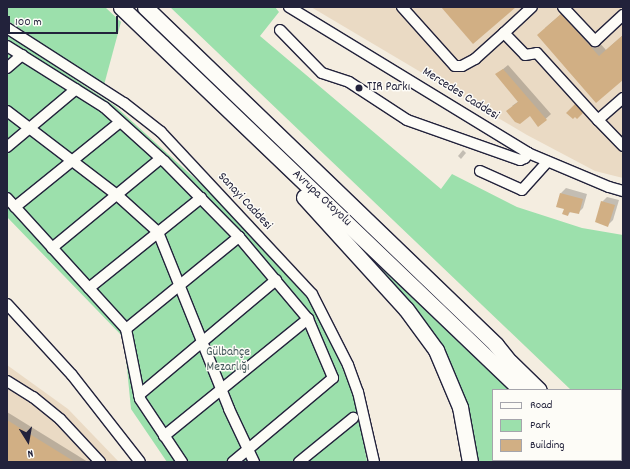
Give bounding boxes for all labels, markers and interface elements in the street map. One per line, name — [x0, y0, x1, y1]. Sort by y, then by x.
scale bar — [10, 8, 120, 34]
text: 100 m — [15, 14, 42, 31]
street label: Mercedes Caddesi — [419, 65, 501, 125]
place label: TIR Parkı — [367, 80, 410, 96]
marker: TIR Parkı — [354, 83, 364, 93]
street label: Avrupa Otoyolu — [288, 167, 354, 231]
street label: Sanayi Caddesi — [213, 170, 275, 234]
park label: Gülbahçe Mezarlığı — [206, 346, 250, 377]
legend — [492, 389, 622, 461]
text: Road — [530, 397, 552, 414]
text: Park — [530, 417, 550, 434]
north arrow — [8, 421, 48, 461]
text: Building — [530, 437, 565, 454]
text: N — [26, 444, 34, 461]

